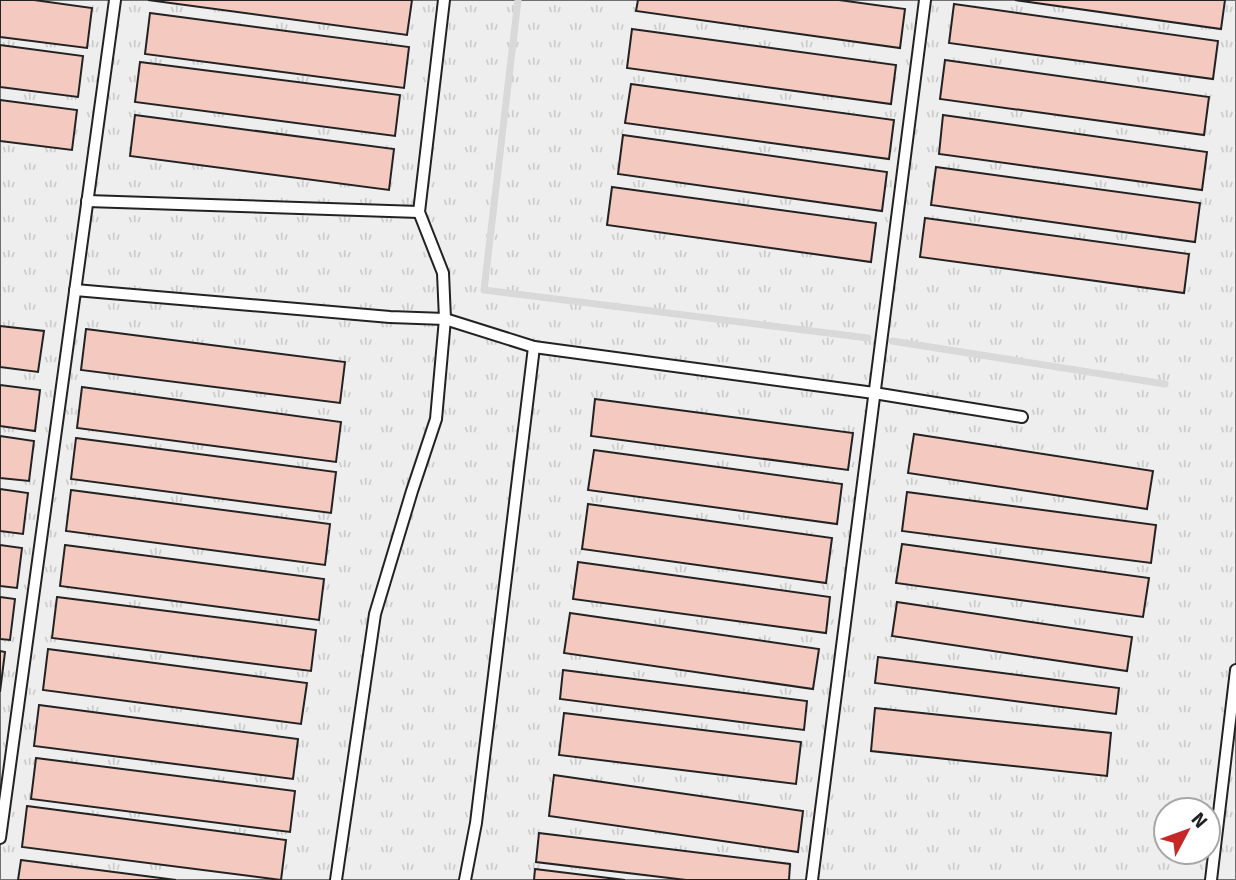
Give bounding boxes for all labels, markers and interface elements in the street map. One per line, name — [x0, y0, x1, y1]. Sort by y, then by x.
north arrow — [1152, 796, 1222, 866]
text: N — [1186, 808, 1212, 833]

